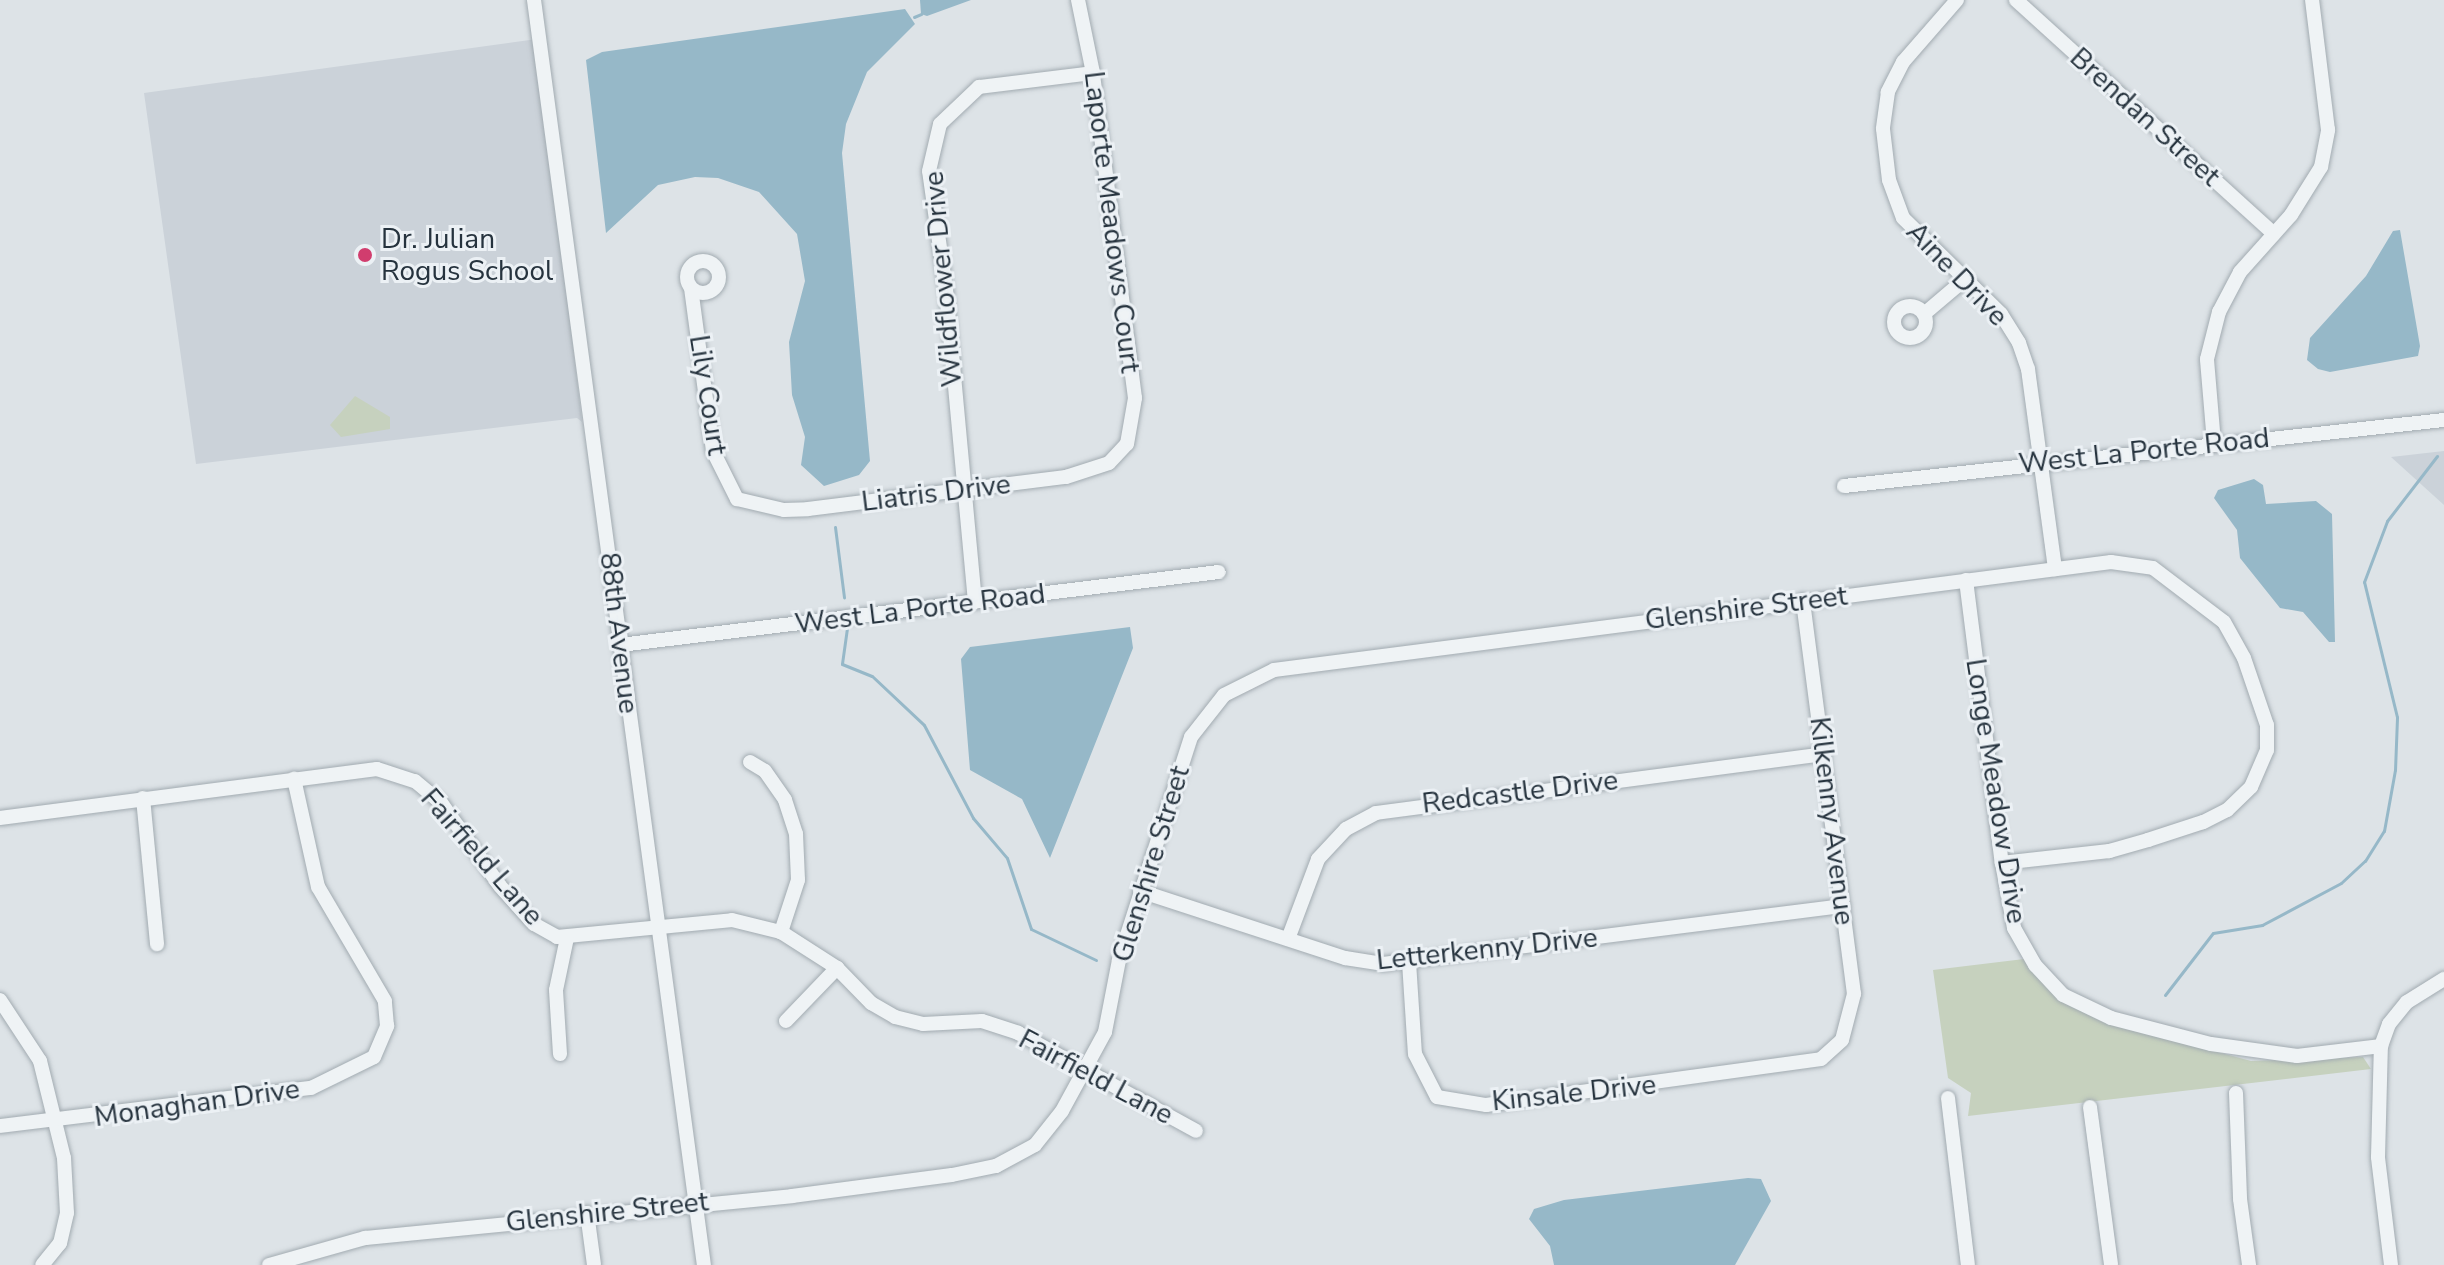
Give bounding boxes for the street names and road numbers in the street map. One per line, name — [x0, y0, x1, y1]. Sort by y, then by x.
street label: Brendan Street — [2063, 41, 2227, 193]
street label: Laporte Meadows Court — [1077, 69, 1147, 375]
street label: Wildflower Drive — [917, 170, 969, 388]
street label: Aine Drive — [1899, 215, 2015, 333]
street label: Lily Court — [682, 333, 734, 457]
street label: West La Porte Road — [2017, 421, 2271, 481]
street label: Liatris Drive — [860, 467, 1012, 519]
street label: 88th Avenue — [592, 551, 646, 715]
street label: West La Porte Road — [793, 577, 1047, 641]
street label: Glenshire Street — [1643, 579, 1849, 637]
street label: Longe Meadow Drive — [1958, 656, 2034, 926]
street label: Kilkenny Avenue — [1803, 715, 1861, 927]
street label: Glenshire Street — [1105, 762, 1197, 966]
street label: Redcastle Drive — [1420, 763, 1620, 821]
street label: Fairfield Lane — [414, 782, 550, 932]
street label: Letterkenny Drive — [1375, 921, 1599, 977]
street label: Fairfield Lane — [1013, 1022, 1179, 1132]
street label: Kinsale Drive — [1490, 1068, 1658, 1118]
street label: Monaghan Drive — [92, 1072, 302, 1134]
street label: Glenshire Street — [504, 1185, 710, 1239]

